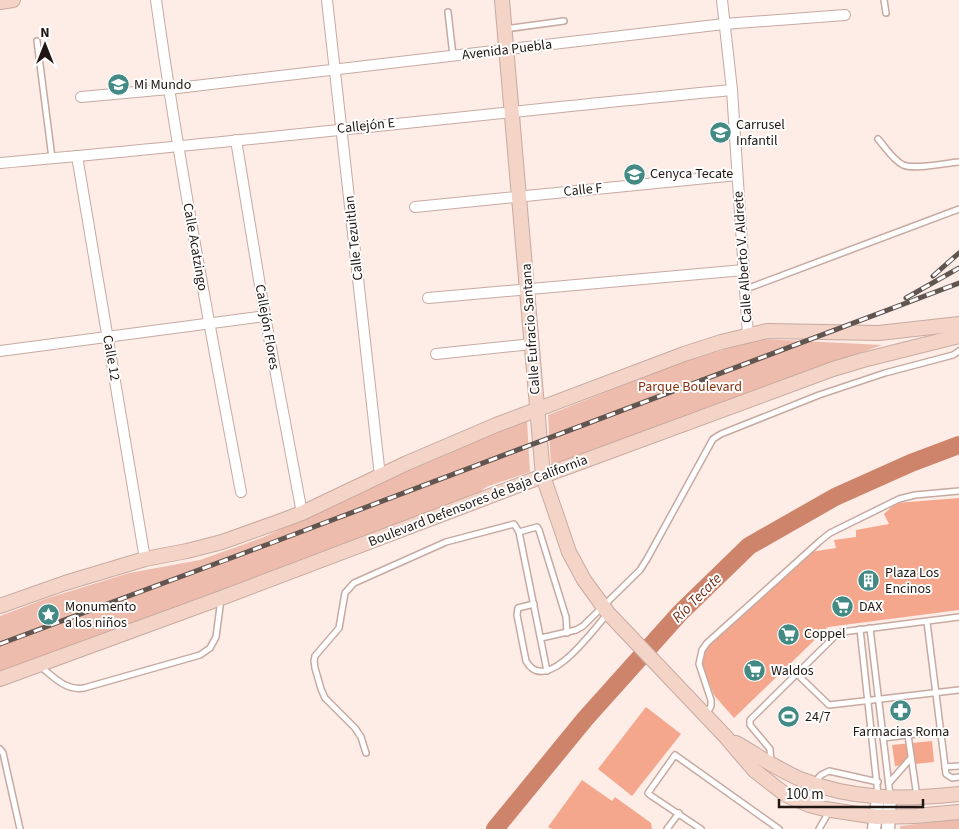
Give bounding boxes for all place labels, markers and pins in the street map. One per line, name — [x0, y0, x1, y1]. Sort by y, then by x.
school or university icon: Mi Mundo — [106, 73, 130, 97]
place label: Mi Mundo — [134, 75, 191, 95]
place label: Carrusel Infantil — [736, 115, 785, 151]
school or university icon: Carrusel Infantil — [708, 121, 732, 145]
school or university icon: Cenyca Tecate — [622, 162, 646, 186]
place label: Cenyca Tecate — [650, 164, 733, 184]
place label: Plaza Los Encinos — [885, 563, 939, 599]
building icon: Plaza Los Encinos — [857, 569, 881, 593]
supermarket icon: DAX — [831, 595, 855, 619]
place label: Monumento a los niños — [65, 597, 136, 633]
place label: DAX — [859, 597, 882, 617]
place icon: Monumento a los niños — [37, 603, 61, 627]
supermarket icon: Coppel — [776, 622, 800, 646]
place label: Coppel — [804, 624, 846, 644]
supermarket icon: Waldos — [743, 659, 767, 683]
place label: Waldos — [771, 661, 814, 681]
pharmacy icon: Farmacias Roma — [889, 698, 913, 722]
sports icon: 24/7 — [777, 705, 801, 729]
place label: 24/7 — [805, 707, 831, 727]
place label: Farmacias Roma — [853, 722, 949, 742]

